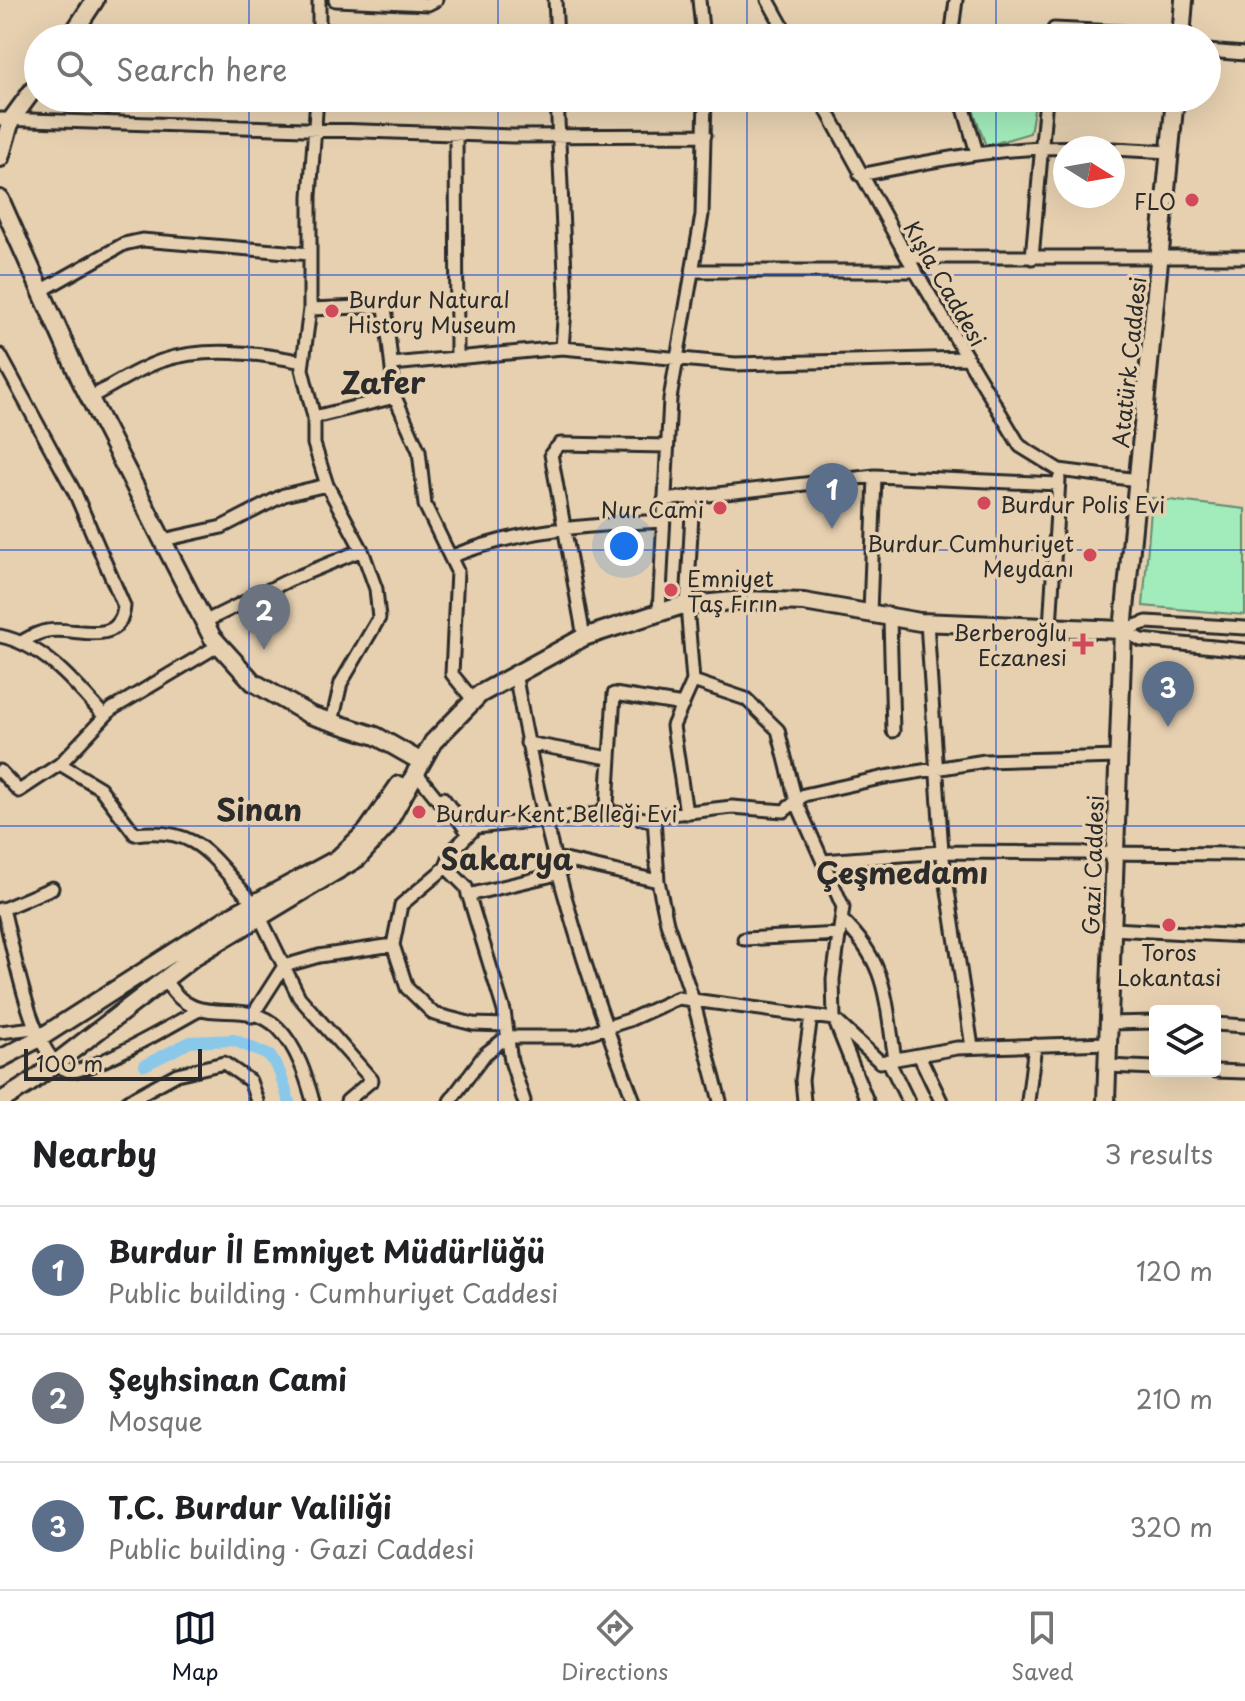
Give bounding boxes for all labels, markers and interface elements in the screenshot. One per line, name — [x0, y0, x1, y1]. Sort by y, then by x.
search box — [24, 24, 1221, 112]
icon: search — [52, 46, 96, 90]
text: Search here — [116, 46, 288, 91]
north arrow — [1053, 136, 1125, 208]
place label: FLO — [1134, 184, 1176, 217]
marker: FLO — [1183, 191, 1201, 209]
street label: Kışla Caddesi — [897, 214, 995, 352]
street label: Atatürk Caddesi — [1103, 275, 1153, 449]
place label: Burdur Natural History Museum — [348, 282, 517, 340]
marker: Burdur Natural History Museum — [323, 302, 341, 320]
district label: Zafer — [340, 359, 426, 404]
pin: 1 — [806, 463, 858, 529]
place label: Burdur Polis Evi — [1000, 487, 1165, 520]
place label: Nur Cami — [601, 492, 704, 525]
marker: Burdur Polis Evi — [975, 494, 993, 512]
marker: Nur Cami — [711, 499, 729, 517]
your location — [604, 526, 644, 566]
place label: Burdur Cumhuriyet Meydanı — [867, 526, 1074, 584]
marker: Burdur Cumhuriyet Meydanı — [1081, 546, 1099, 564]
place label: Emniyet Taş Fırın — [687, 561, 778, 619]
marker: Emniyet Taş Fırın — [662, 581, 680, 599]
pin: 2 — [238, 584, 290, 650]
place label: Berberoğlu Eczanesi — [953, 615, 1067, 673]
marker: Berberoğlu Eczanesi — [1074, 635, 1092, 653]
pin: 3 — [1142, 661, 1194, 727]
district label: Sinan — [216, 786, 302, 831]
street label: Gazi Caddesi — [1073, 794, 1111, 936]
place label: Burdur Kent Belleği Evi — [435, 796, 678, 829]
marker: Burdur Kent Belleği Evi — [410, 803, 428, 821]
district label: Sakarya — [440, 835, 574, 880]
district label: Çeşmedamı — [816, 849, 988, 894]
marker: Toros Lokantasi — [1160, 916, 1178, 934]
place label: Toros Lokantasi — [1117, 935, 1221, 993]
map controls — [1149, 1005, 1221, 1077]
button: layers — [1149, 1005, 1221, 1077]
scale bar — [24, 1045, 202, 1081]
text: 100 m — [36, 1046, 103, 1079]
text: Nearby — [32, 1127, 157, 1179]
text: 3 results — [1105, 1134, 1213, 1173]
text: Burdur İl Emniyet Müdürlüğü — [108, 1228, 545, 1273]
text: 1 — [52, 1251, 64, 1290]
text: 120 m — [1136, 1251, 1213, 1290]
text: Public building · Cumhuriyet Caddesi — [108, 1273, 558, 1312]
text: Şeyhsinan Cami — [108, 1356, 347, 1401]
text: 2 — [49, 1379, 67, 1418]
text: 210 m — [1136, 1379, 1213, 1418]
text: Mosque — [108, 1401, 203, 1440]
text: T.C. Burdur Valiliği — [108, 1484, 392, 1529]
text: 3 — [49, 1507, 67, 1546]
text: 320 m — [1129, 1507, 1213, 1546]
text: Public building · Gazi Caddesi — [108, 1529, 475, 1568]
tab: Map — [171, 1606, 218, 1687]
tab: Directions — [561, 1606, 668, 1687]
tab: Saved — [1011, 1606, 1074, 1687]

